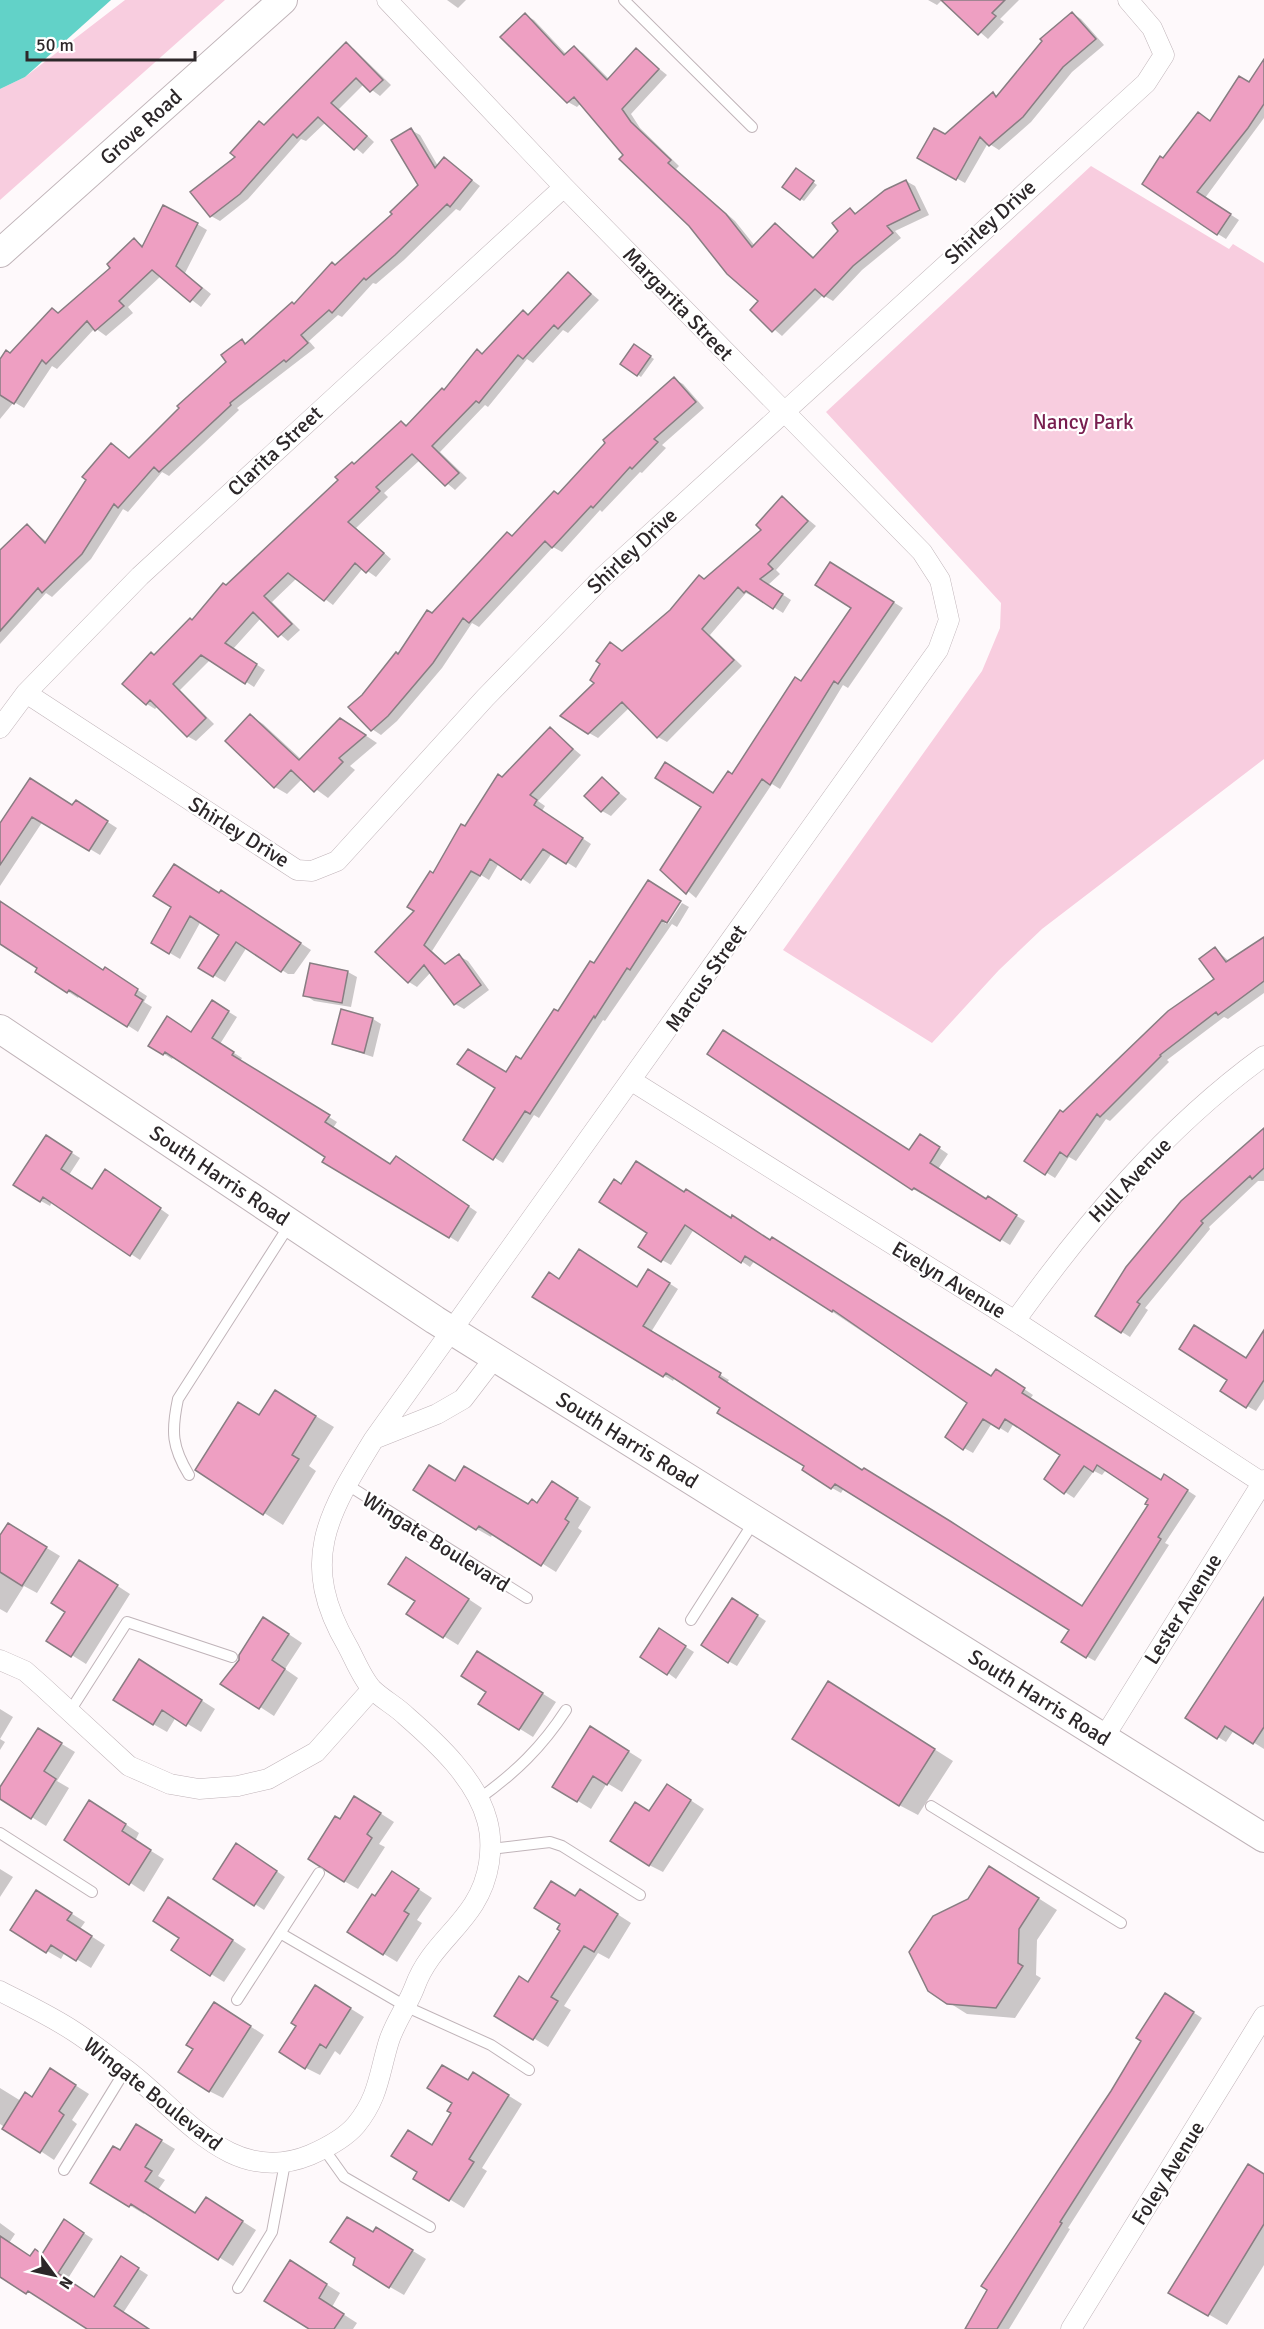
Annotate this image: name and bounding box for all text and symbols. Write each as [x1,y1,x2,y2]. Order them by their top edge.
scale bar [27,24,195,62]
text: 50 m [36,34,74,56]
street label: Grove Road [95,84,187,170]
street label: Shirley Drive [939,174,1041,270]
street label: Margarita Street [617,242,739,366]
street label: Clarita Street [222,400,328,502]
park label: Nancy Park [1032,409,1134,435]
street label: Shirley Drive [581,503,683,599]
street label: Shirley Drive [184,791,294,873]
street label: Marcus Street [660,919,752,1037]
street label: South Harris Road [145,1120,294,1232]
street label: Hull Avenue [1083,1132,1177,1228]
street label: Evelyn Avenue [887,1236,1011,1324]
street label: South Harris Road [551,1386,703,1494]
street label: Wingate Boulevard [357,1486,515,1598]
street label: Lester Avenue [1139,1549,1227,1669]
street label: South Harris Road [963,1644,1115,1752]
street label: Wingate Boulevard [78,2032,228,2156]
street label: Foley Avenue [1126,2116,1210,2230]
north arrow [24,2245,84,2305]
text: N [54,2273,77,2293]

